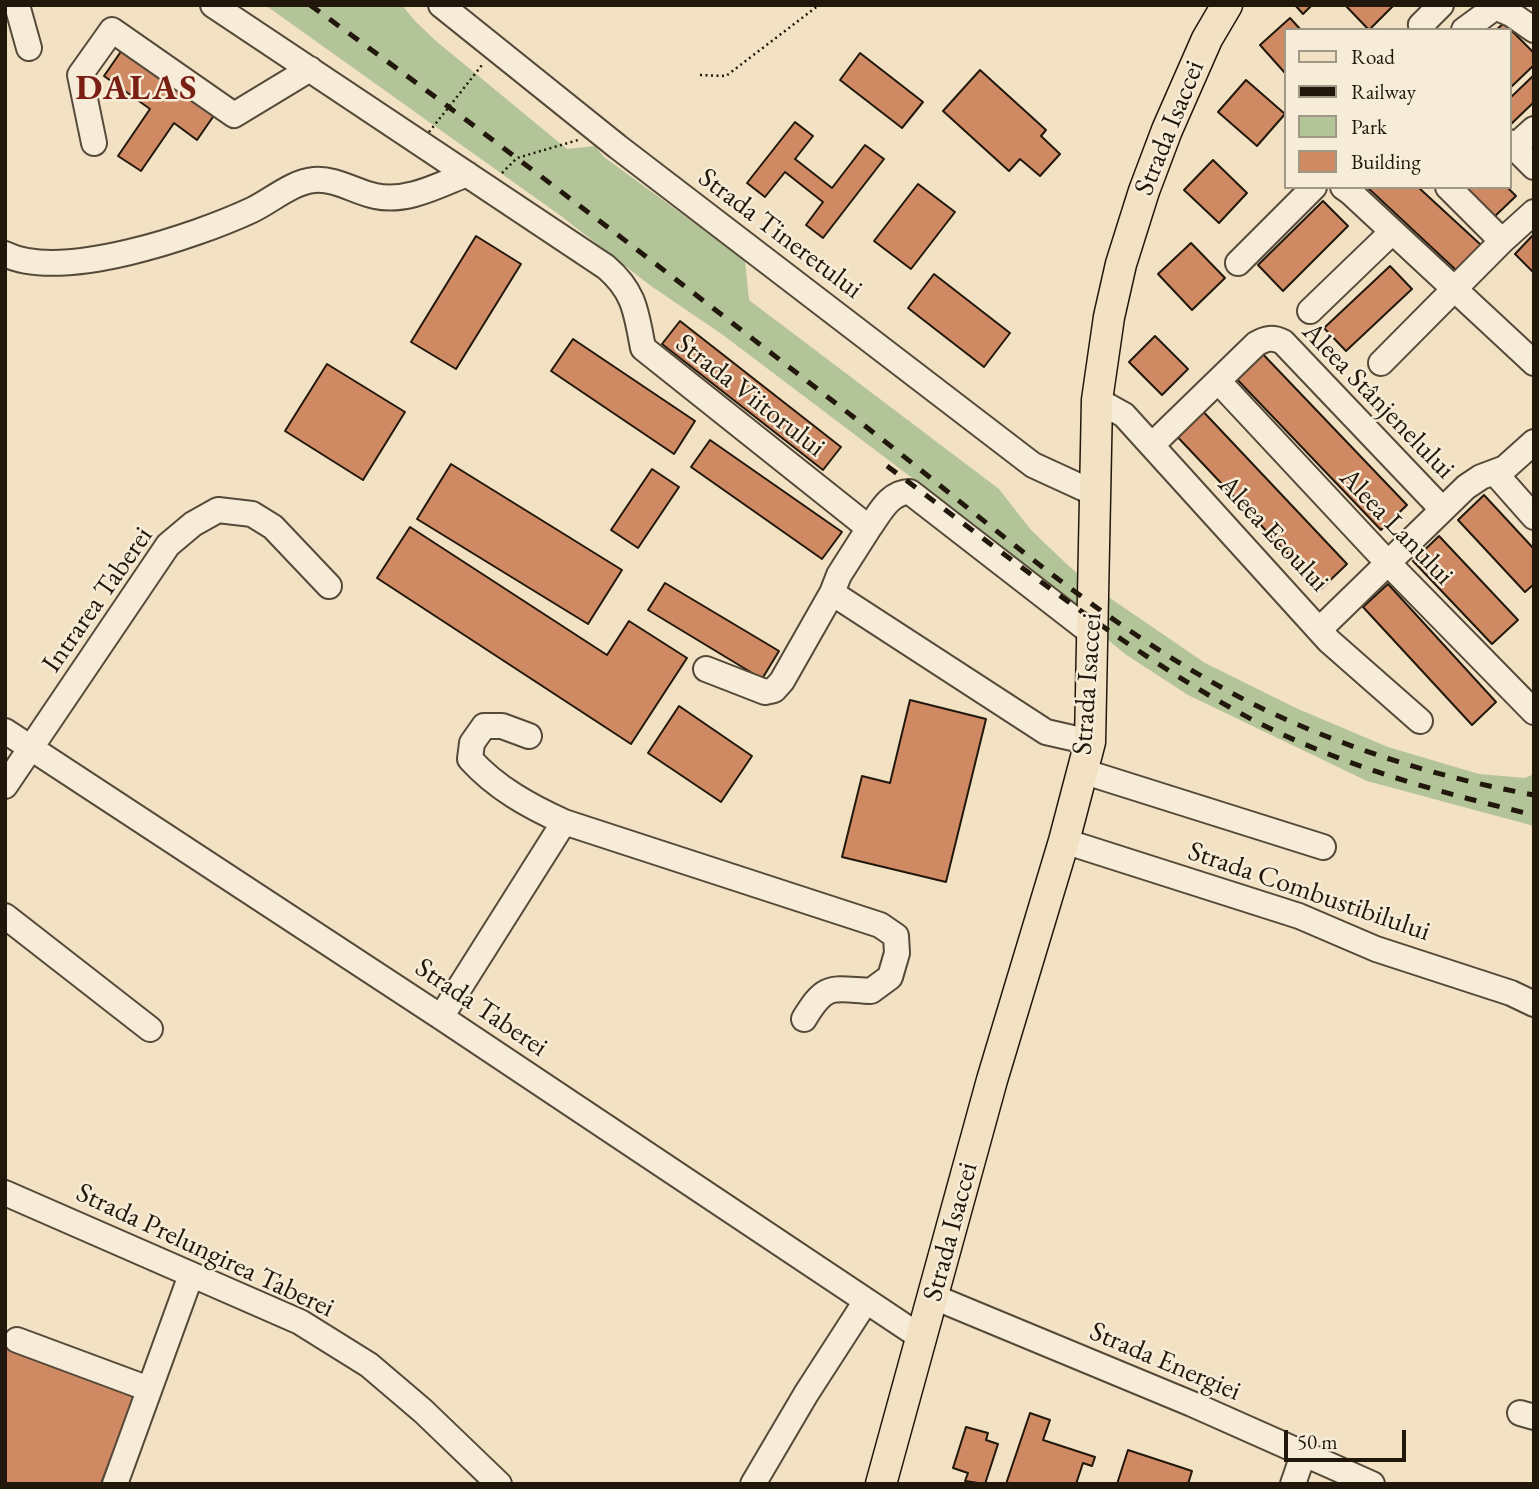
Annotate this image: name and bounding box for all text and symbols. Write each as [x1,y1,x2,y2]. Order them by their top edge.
legend [1284,28,1511,189]
text: Road [1351,43,1395,70]
street label: Strada Isaccei [1128,56,1212,200]
district label: DALAS [76,68,198,110]
text: Railway [1351,78,1416,105]
text: Park [1351,113,1387,140]
text: Building [1351,148,1421,175]
street label: Strada Tineretului [691,161,869,307]
street label: Aleea Stânjenelului [1295,316,1461,486]
street label: Strada Viitorului [669,327,831,465]
street label: Aleea Lanului [1332,461,1460,593]
street label: Aleea Ecoului [1210,469,1336,599]
street label: Intrarea Taberei [35,521,161,679]
street label: Strada Isaccei [1066,612,1110,756]
street label: Strada Combustibilului [1184,835,1434,949]
street label: Strada Taberei [408,951,554,1065]
street label: Strada Isaccei [916,1159,986,1305]
street label: Strada Prelungirea Taberei [71,1176,339,1326]
street label: Strada Energiei [1084,1315,1246,1409]
scale bar [1287,1416,1410,1460]
text: 50 m [1297,1428,1338,1455]

